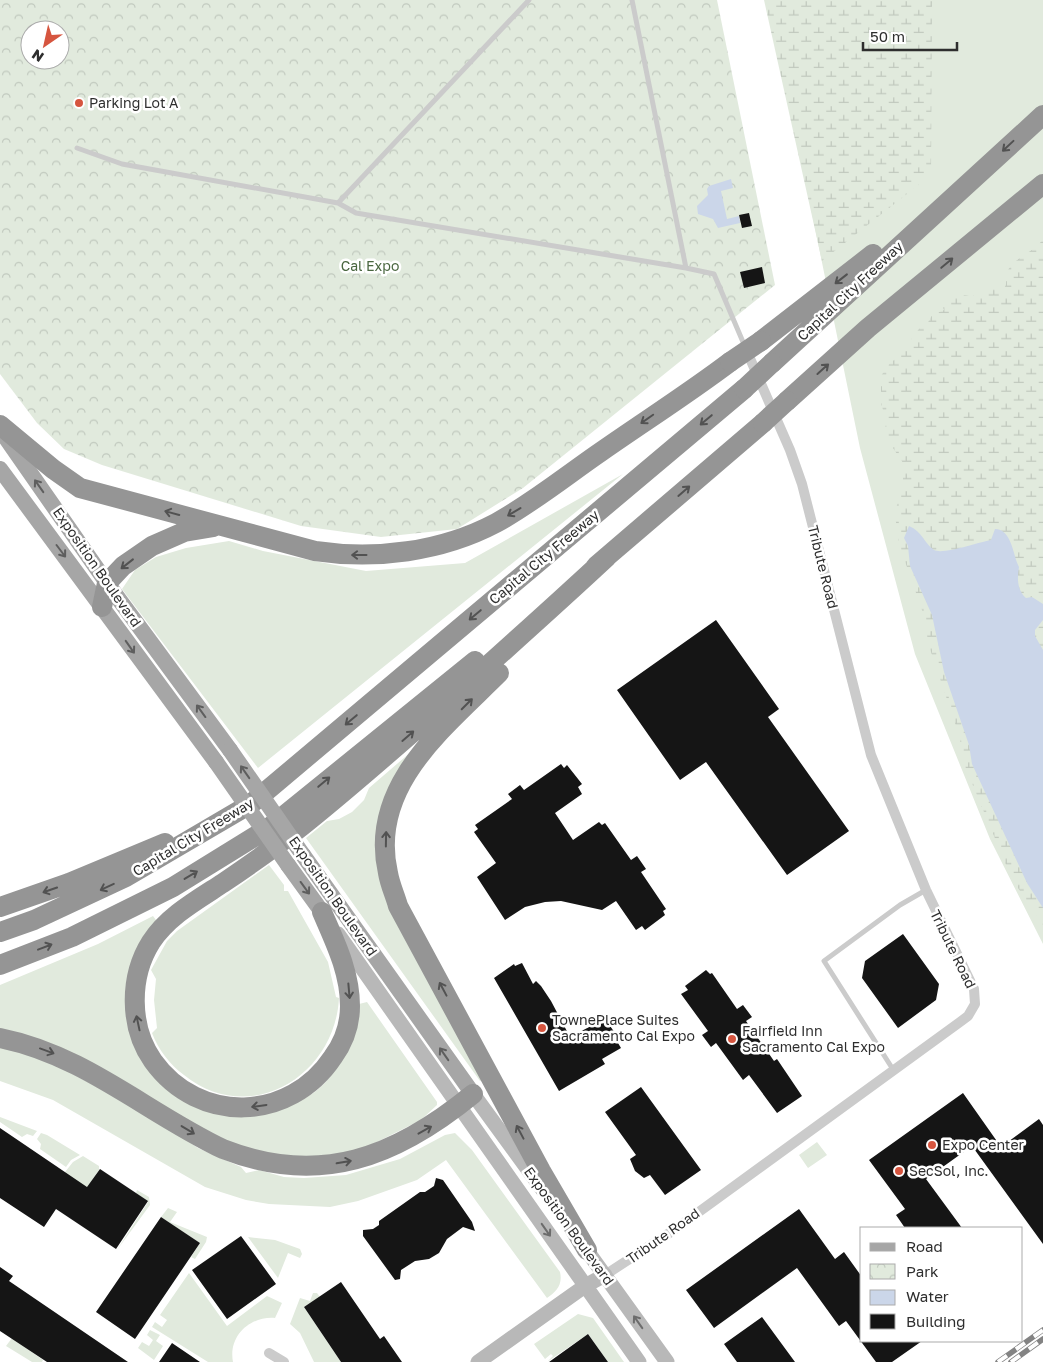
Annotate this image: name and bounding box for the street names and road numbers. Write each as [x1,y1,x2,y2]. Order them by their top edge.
street label: Capital City Freeway [793,237,906,344]
street label: Exposition Boulevard [50,504,145,630]
street label: Capital City Freeway [485,506,602,608]
street label: Tribute Road [805,523,842,610]
street label: Capital City Freeway [129,794,256,879]
street label: Exposition Boulevard [286,833,381,959]
street label: Tribute Road [927,907,980,991]
street label: Exposition Boulevard [521,1163,618,1288]
street label: Tribute Road [623,1204,702,1267]

